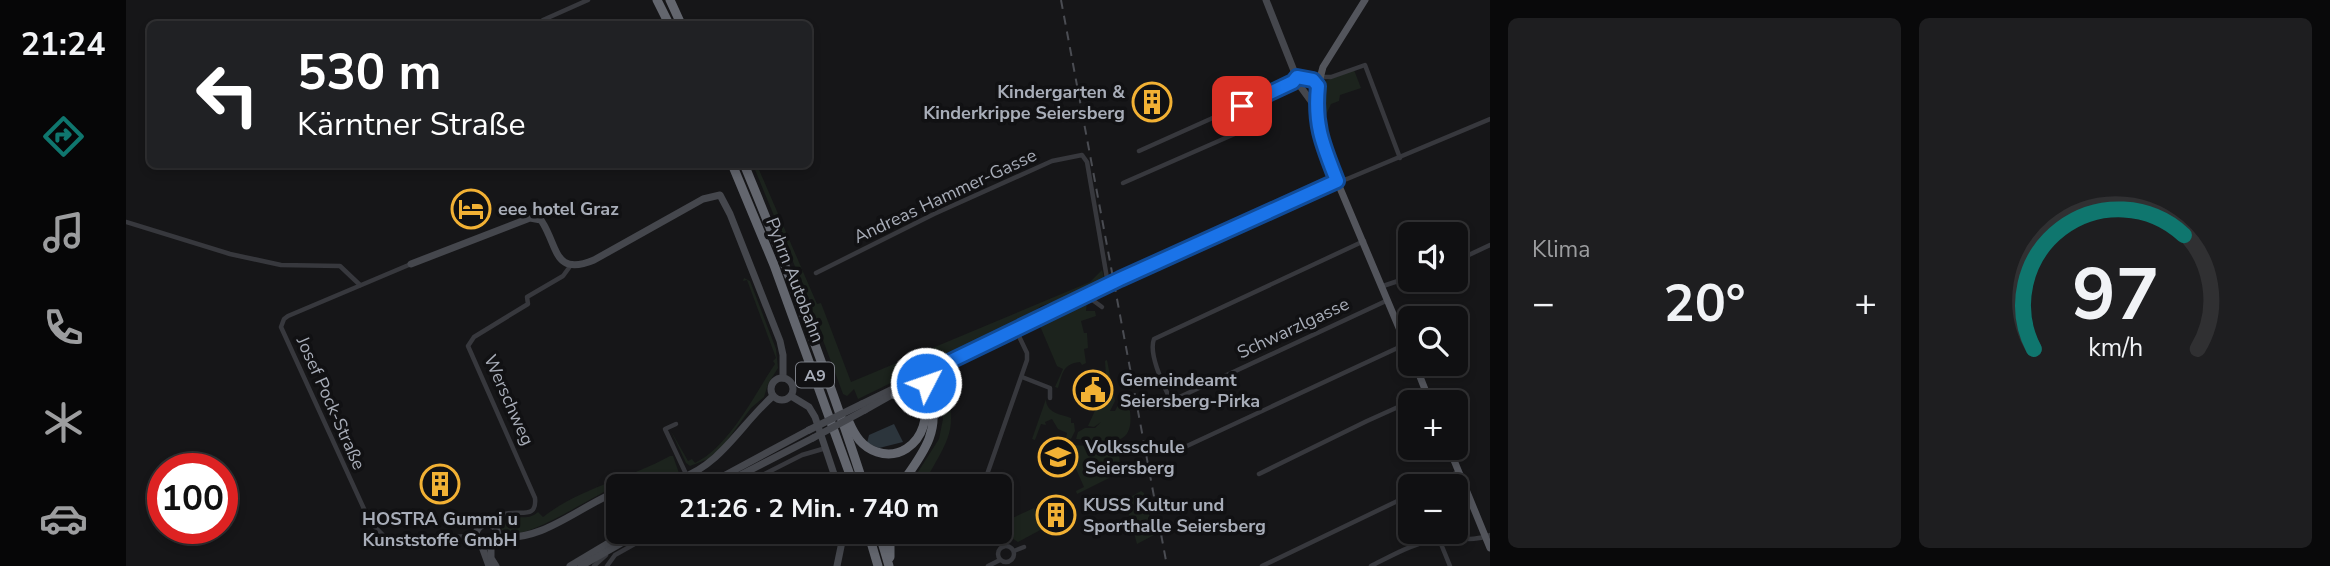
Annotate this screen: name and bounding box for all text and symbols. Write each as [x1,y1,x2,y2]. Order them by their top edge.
text: 21:24 [21,23,105,66]
text: 530 m [297,39,441,106]
icon: left [182,49,273,140]
pin [1212,76,1272,136]
place label: Kindergarten & Kinderkrippe Seiersberg [923,80,1126,125]
building icon: Kindergarten & Kinderkrippe Seiersberg [1131,81,1173,123]
icon: arrive [1223,87,1261,125]
text: Kärntner Straße [297,103,525,146]
icon: directions [39,112,88,161]
street label: Andreas Hammer-Gasse [850,143,1040,249]
hotel icon: eee hotel Graz [450,188,492,230]
place label: eee hotel Graz [498,197,619,221]
icon: music [39,208,88,257]
street label: Pyhrn Autobahn [760,214,830,346]
map controls [1398,222,1468,544]
button: sound [1398,222,1468,292]
text: Klima [1532,234,1590,265]
text: 97 [2072,245,2159,345]
text: 20° [1663,268,1746,339]
text: − [1532,278,1555,329]
text: + [1854,278,1877,329]
street label: Schwarzlgasse [1233,292,1353,364]
icon: phone [39,303,88,352]
button: search [1398,306,1468,376]
text: km/h [2088,331,2143,365]
street label: Josef Pock-Straße [290,332,371,473]
position arrow [889,346,963,420]
street label: Werschweg [478,351,540,449]
road number: A9 [796,362,834,388]
place label: Gemeindeamt Seiersberg-Pirka [1120,368,1260,413]
public building icon: Gemeindeamt Seiersberg-Pirka [1072,369,1114,411]
button: + [1398,390,1468,460]
icon: climate [39,398,88,447]
place label: Volksschule Seiersberg [1084,435,1185,480]
school or university icon: Volksschule Seiersberg [1037,436,1079,478]
speed limit sign: 100 [147,453,238,544]
building icon: HOSTRA Gummi u Kunststoffe GmbH [419,463,461,505]
button: − [1398,474,1468,544]
text: 21:26 · 2 Min. · 740 m [679,491,939,526]
place label: KUSS Kultur und Sporthalle Seiersberg [1083,493,1266,538]
icon: car [39,494,88,543]
building icon: KUSS Kultur und Sporthalle Seiersberg [1035,494,1077,536]
place label: HOSTRA Gummi u Kunststoffe GmbH [362,507,518,552]

